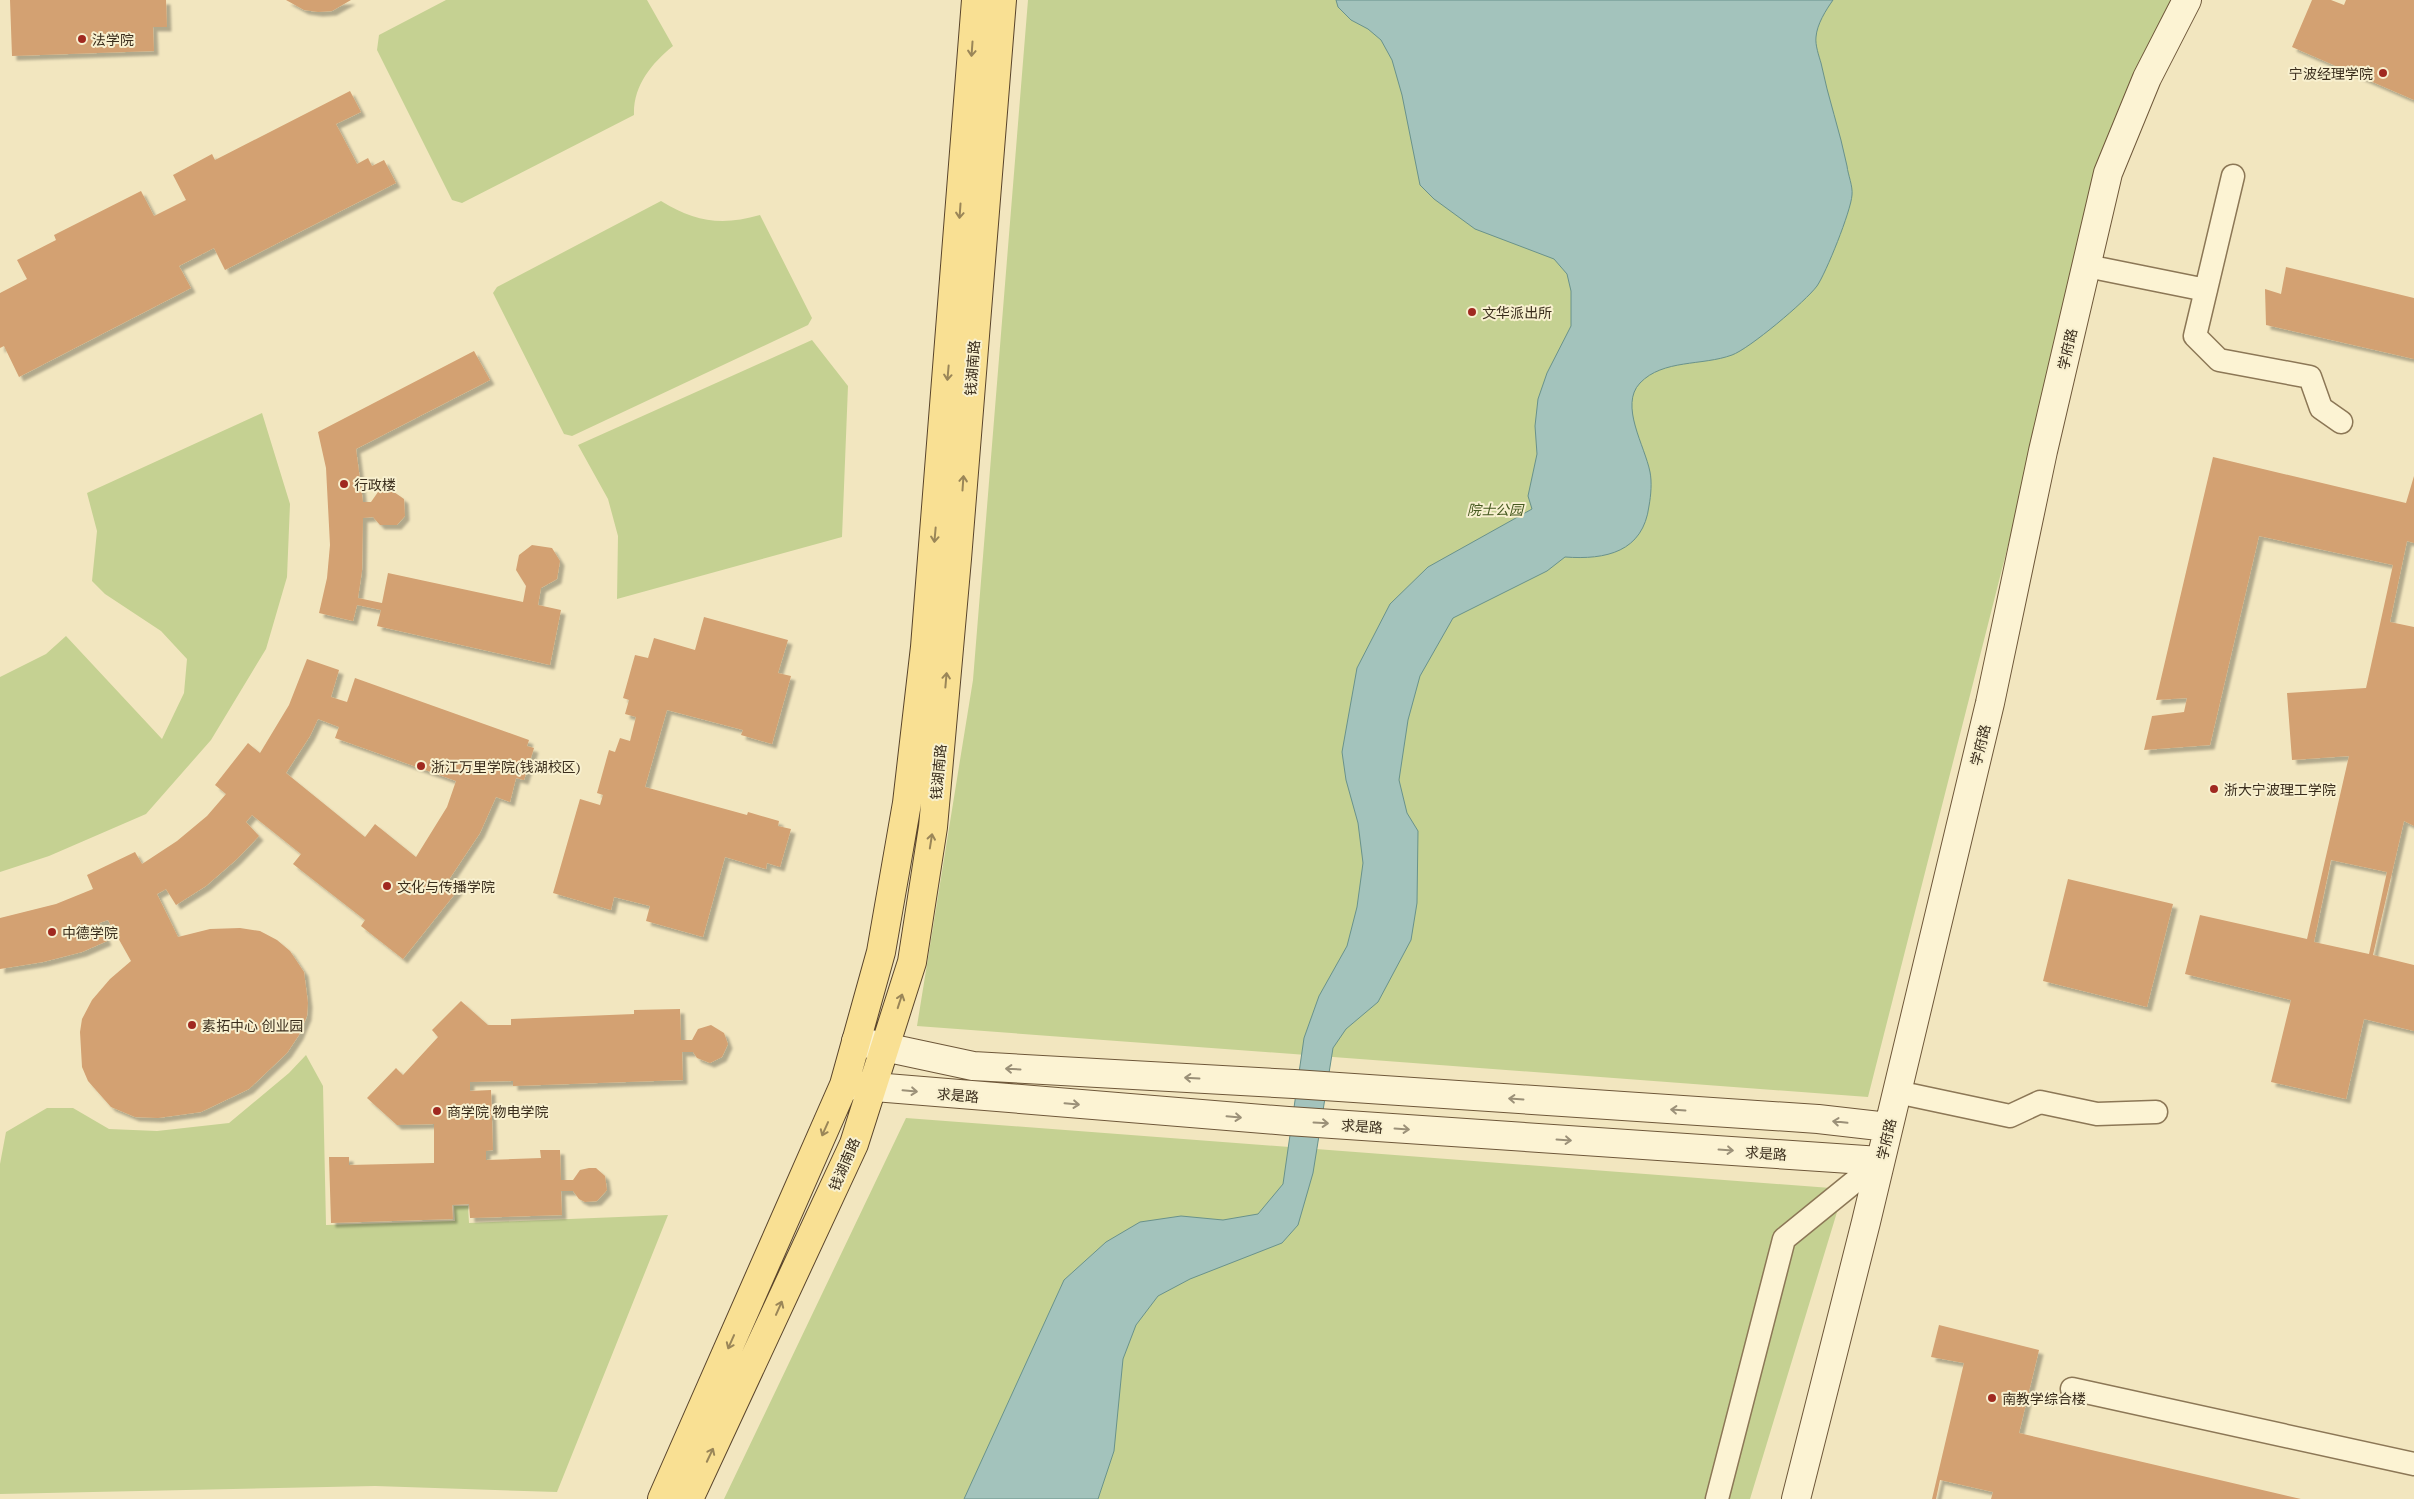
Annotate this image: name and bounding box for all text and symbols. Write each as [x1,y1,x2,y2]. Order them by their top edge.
place label: 法学院 [92,30,134,49]
marker: 法学院 [76,33,88,45]
one-way arrow [968,40,977,56]
place label: 宁波经理学院 [2289,64,2373,83]
marker: 宁波经理学院 [2377,67,2389,79]
one-way arrow [956,202,965,218]
place label: 文华派出所 [1482,303,1552,322]
marker: 文华派出所 [1466,306,1478,318]
street label: 学府路 [2053,326,2081,372]
street label: 钱湖南路 [961,339,983,397]
one-way arrow [943,364,953,380]
place label: 行政楼 [354,475,396,494]
one-way arrow [958,475,968,491]
marker: 行政楼 [338,478,350,490]
park label: 院士公园 [1467,500,1525,519]
one-way arrow [930,526,939,542]
one-way arrow [941,672,951,688]
street label: 学府路 [1966,722,1994,768]
street label: 钱湖南路 [926,743,950,801]
place label: 浙江万里学院(钱湖校区) [431,757,581,776]
marker: 浙江万里学院(钱湖校区) [415,760,427,772]
place label: 浙大宁波理工学院 [2224,780,2336,799]
marker: 浙大宁波理工学院 [2208,783,2220,795]
one-way arrow [926,834,936,850]
place label: 文化与传播学院 [397,877,495,896]
marker: 文化与传播学院 [381,880,393,892]
place label: 中德学院 [62,923,118,942]
marker: 中德学院 [46,926,58,938]
one-way arrow [895,993,905,1009]
place label: 素拓中心 创业园 [202,1016,303,1035]
marker: 素拓中心 创业园 [186,1019,198,1031]
one-way arrow [1005,1064,1021,1073]
one-way arrow [1185,1074,1201,1083]
street label: 求是路 [936,1084,980,1106]
one-way arrow [902,1086,918,1096]
one-way arrow [1508,1095,1524,1104]
one-way arrow [1064,1099,1080,1109]
place label: 商学院 物电学院 [447,1102,548,1121]
marker: 商学院 物电学院 [431,1105,443,1117]
one-way arrow [1670,1105,1686,1115]
one-way arrow [1226,1112,1242,1122]
street label: 求是路 [1340,1115,1384,1137]
street label: 学府路 [1872,1116,1900,1162]
one-way arrow [1832,1117,1848,1127]
one-way arrow [1313,1119,1329,1128]
one-way arrow [819,1121,829,1136]
one-way arrow [1394,1124,1410,1133]
street label: 钱湖南路 [824,1135,864,1193]
one-way arrow [1556,1135,1572,1144]
street label: 求是路 [1744,1142,1788,1164]
one-way arrow [1718,1146,1734,1155]
one-way arrow [775,1301,784,1316]
one-way arrow [725,1334,735,1349]
place label: 南教学综合楼 [2002,1389,2086,1408]
marker: 南教学综合楼 [1986,1392,1998,1404]
one-way arrow [705,1448,715,1463]

